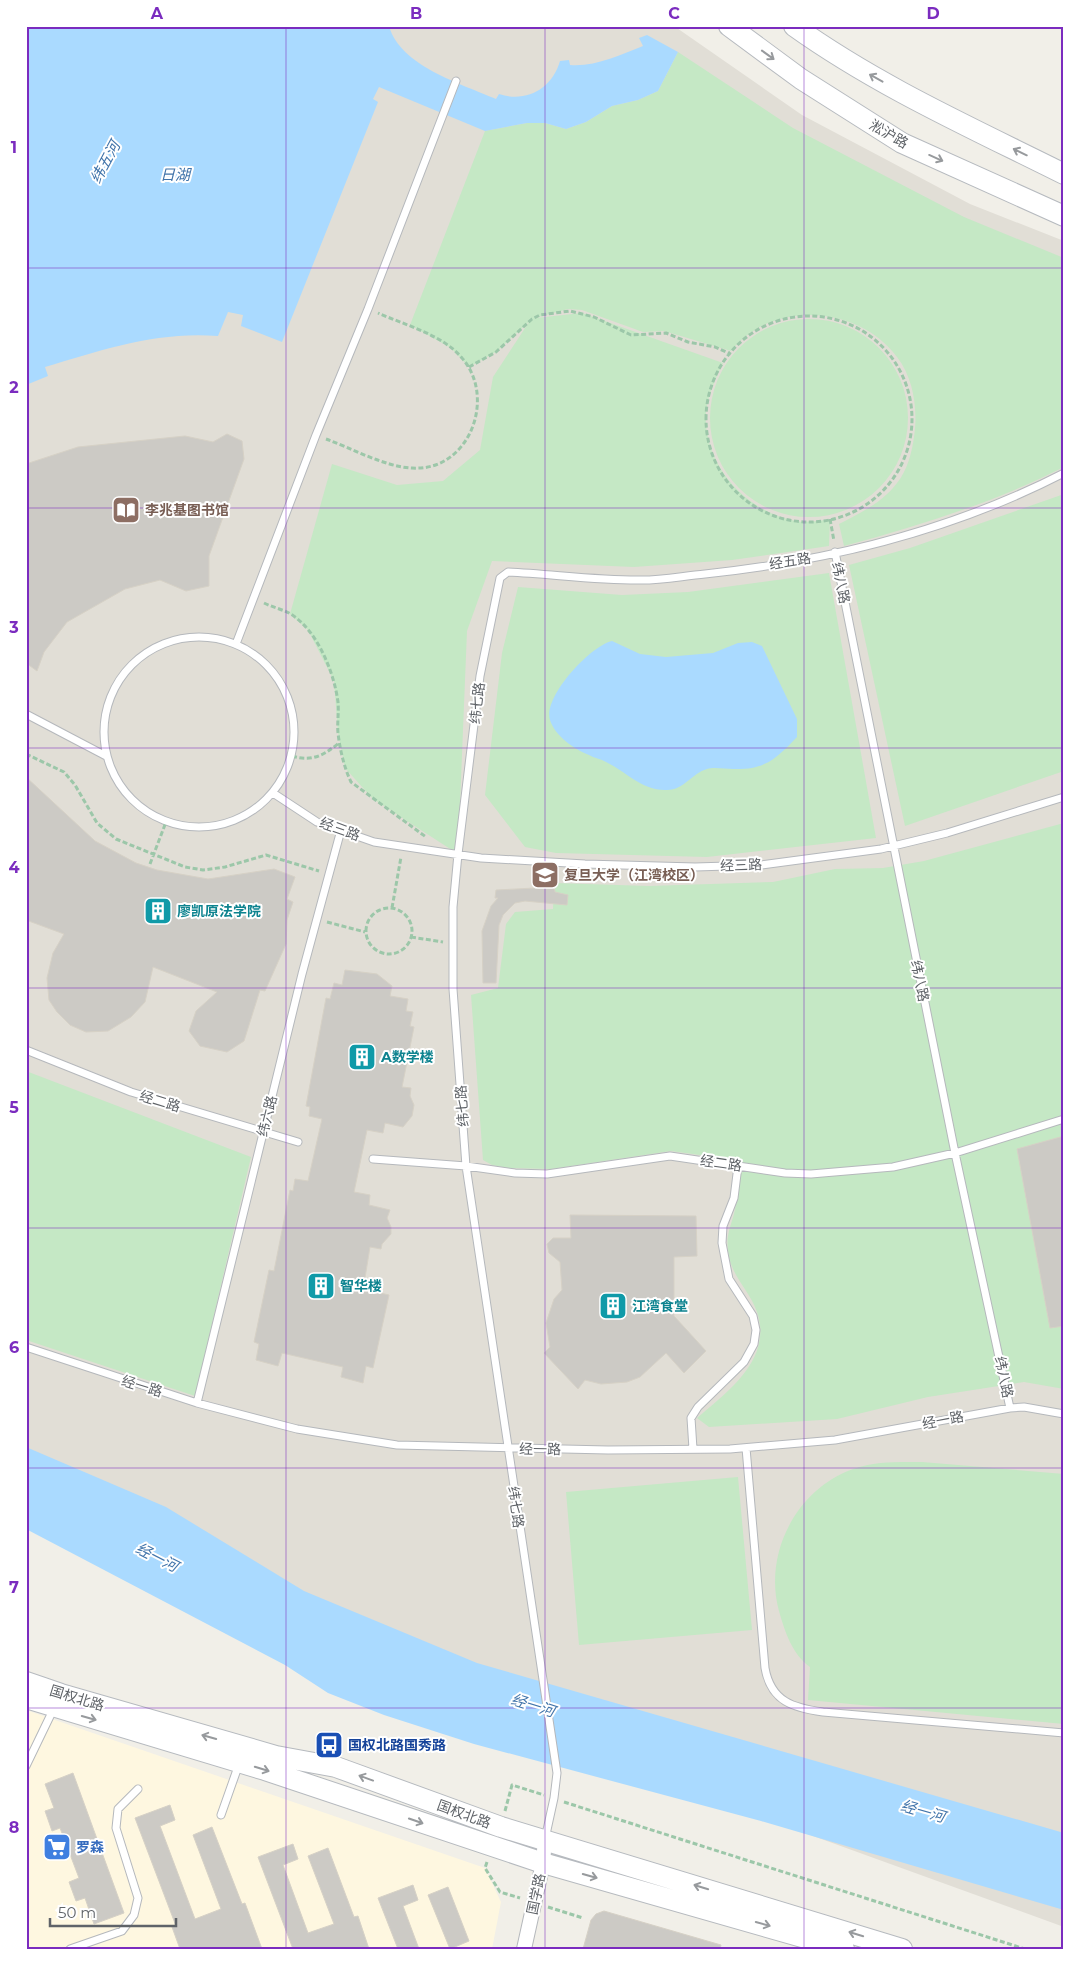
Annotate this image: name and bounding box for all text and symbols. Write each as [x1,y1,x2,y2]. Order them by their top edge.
text: A [150,4,164,23]
text: B [410,4,422,23]
text: C [668,4,680,23]
text: D [926,4,940,23]
one-way arrow [761,50,775,60]
one-way arrow [868,73,883,83]
street label: 淞沪路 [866,116,912,152]
water label: 纬五河 [86,135,125,186]
text: 1 [11,138,17,157]
one-way arrow [1013,147,1028,156]
one-way arrow [928,154,943,164]
water label: 日湖 [160,165,192,184]
text: 2 [9,378,19,397]
library icon: 李兆基图书馆 [111,495,141,525]
place label: 李兆基图书馆 [145,501,229,519]
street label: 经五路 [768,549,812,573]
street label: 纬八路 [828,561,854,605]
text: 3 [8,618,19,637]
street label: 纬七路 [466,681,488,725]
street label: 经三路 [317,813,363,845]
street label: 经三路 [720,855,762,875]
text: 4 [8,858,20,877]
school or university icon: 复旦大学（江湾校区） [530,860,560,890]
place label: 复旦大学（江湾校区） [564,866,704,884]
building icon: 廖凯原法学院 [143,896,173,926]
place label: 廖凯原法学院 [177,902,261,920]
street label: 纬八路 [907,959,933,1003]
building icon: A数学楼 [347,1042,377,1072]
place label: A数学楼 [380,1048,434,1066]
street label: 纬七路 [452,1084,472,1128]
street label: 经二路 [137,1086,183,1116]
street label: 纬六路 [253,1093,281,1139]
text: 5 [9,1098,19,1117]
street label: 经二路 [699,1151,743,1175]
building icon: 智华楼 [306,1271,336,1301]
place label: 智华楼 [340,1277,382,1295]
building icon: 江湾食堂 [598,1291,628,1321]
place label: 江湾食堂 [632,1297,688,1315]
text: 6 [9,1338,19,1357]
street label: 纬八路 [991,1355,1017,1399]
street label: 经一路 [119,1371,165,1401]
street label: 经一路 [921,1407,965,1433]
street label: 经一路 [519,1440,561,1458]
street label: 纬七路 [504,1485,528,1529]
water label: 经一河 [133,1538,184,1577]
text: 7 [9,1578,19,1597]
street label: 国权北路 [48,1681,106,1715]
water label: 经一河 [509,1689,560,1722]
one-way arrow [81,1714,97,1724]
bus stop icon: 国权北路国秀路 [314,1730,344,1760]
one-way arrow [202,1731,218,1741]
place label: 国权北路国秀路 [348,1736,446,1754]
one-way arrow [254,1764,270,1774]
one-way arrow [359,1773,374,1782]
street label: 国权北路 [435,1796,493,1832]
water label: 经一河 [899,1796,950,1827]
one-way arrow [408,1817,423,1826]
text: 8 [9,1818,19,1837]
supermarket icon: 罗森 [42,1832,72,1862]
place label: 罗森 [76,1838,104,1856]
one-way arrow [581,1871,597,1881]
street label: 国学路 [523,1872,549,1916]
one-way arrow [693,1881,709,1891]
scale bar [50,1895,176,1927]
text: 50 m [58,1903,96,1922]
one-way arrow [755,1920,771,1930]
one-way arrow [848,1929,864,1939]

